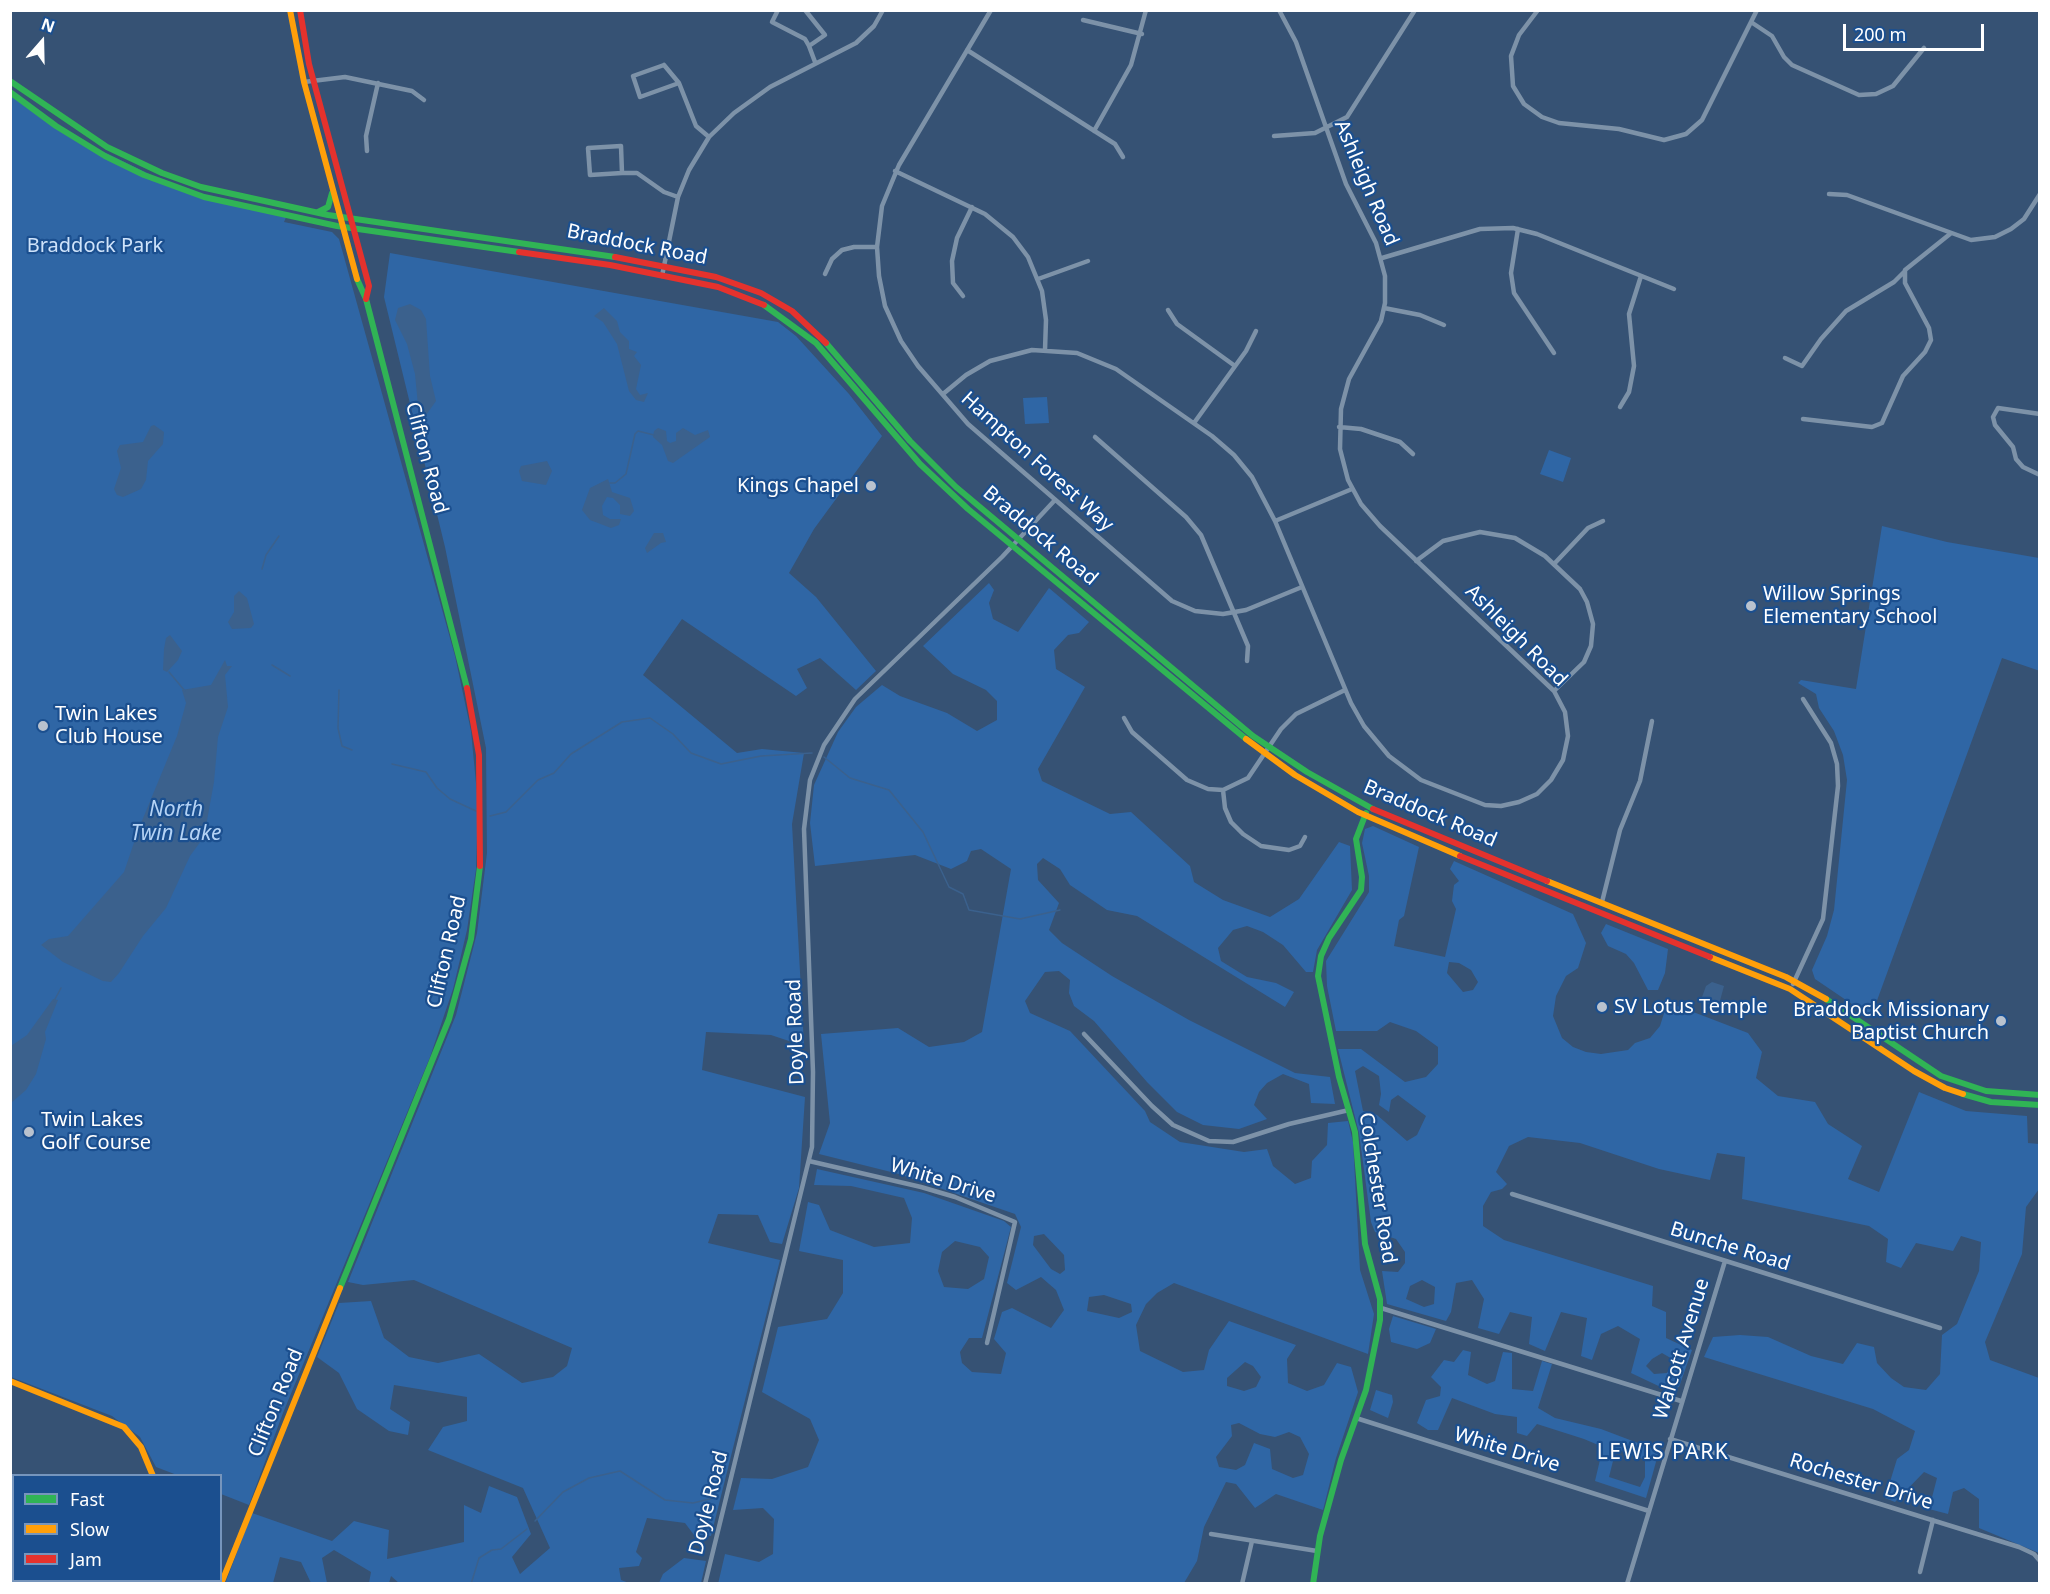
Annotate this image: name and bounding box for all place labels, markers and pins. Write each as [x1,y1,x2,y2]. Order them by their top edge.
place label: Kings Chapel [737,474,859,498]
marker: Kings Chapel [864,479,878,493]
place label: Willow Springs Elementary School [1763,582,1937,629]
marker: Willow Springs Elementary School [1744,599,1758,613]
place label: Twin Lakes Club House [55,702,163,749]
marker: Twin Lakes Club House [36,719,50,733]
place label: SV Lotus Temple [1614,995,1768,1019]
place label: Braddock Missionary Baptist Church [1793,998,1989,1045]
marker: SV Lotus Temple [1595,1000,1609,1014]
marker: Braddock Missionary Baptist Church [1994,1014,2008,1028]
place label: Twin Lakes Golf Course [41,1108,151,1155]
marker: Twin Lakes Golf Course [22,1125,36,1139]

